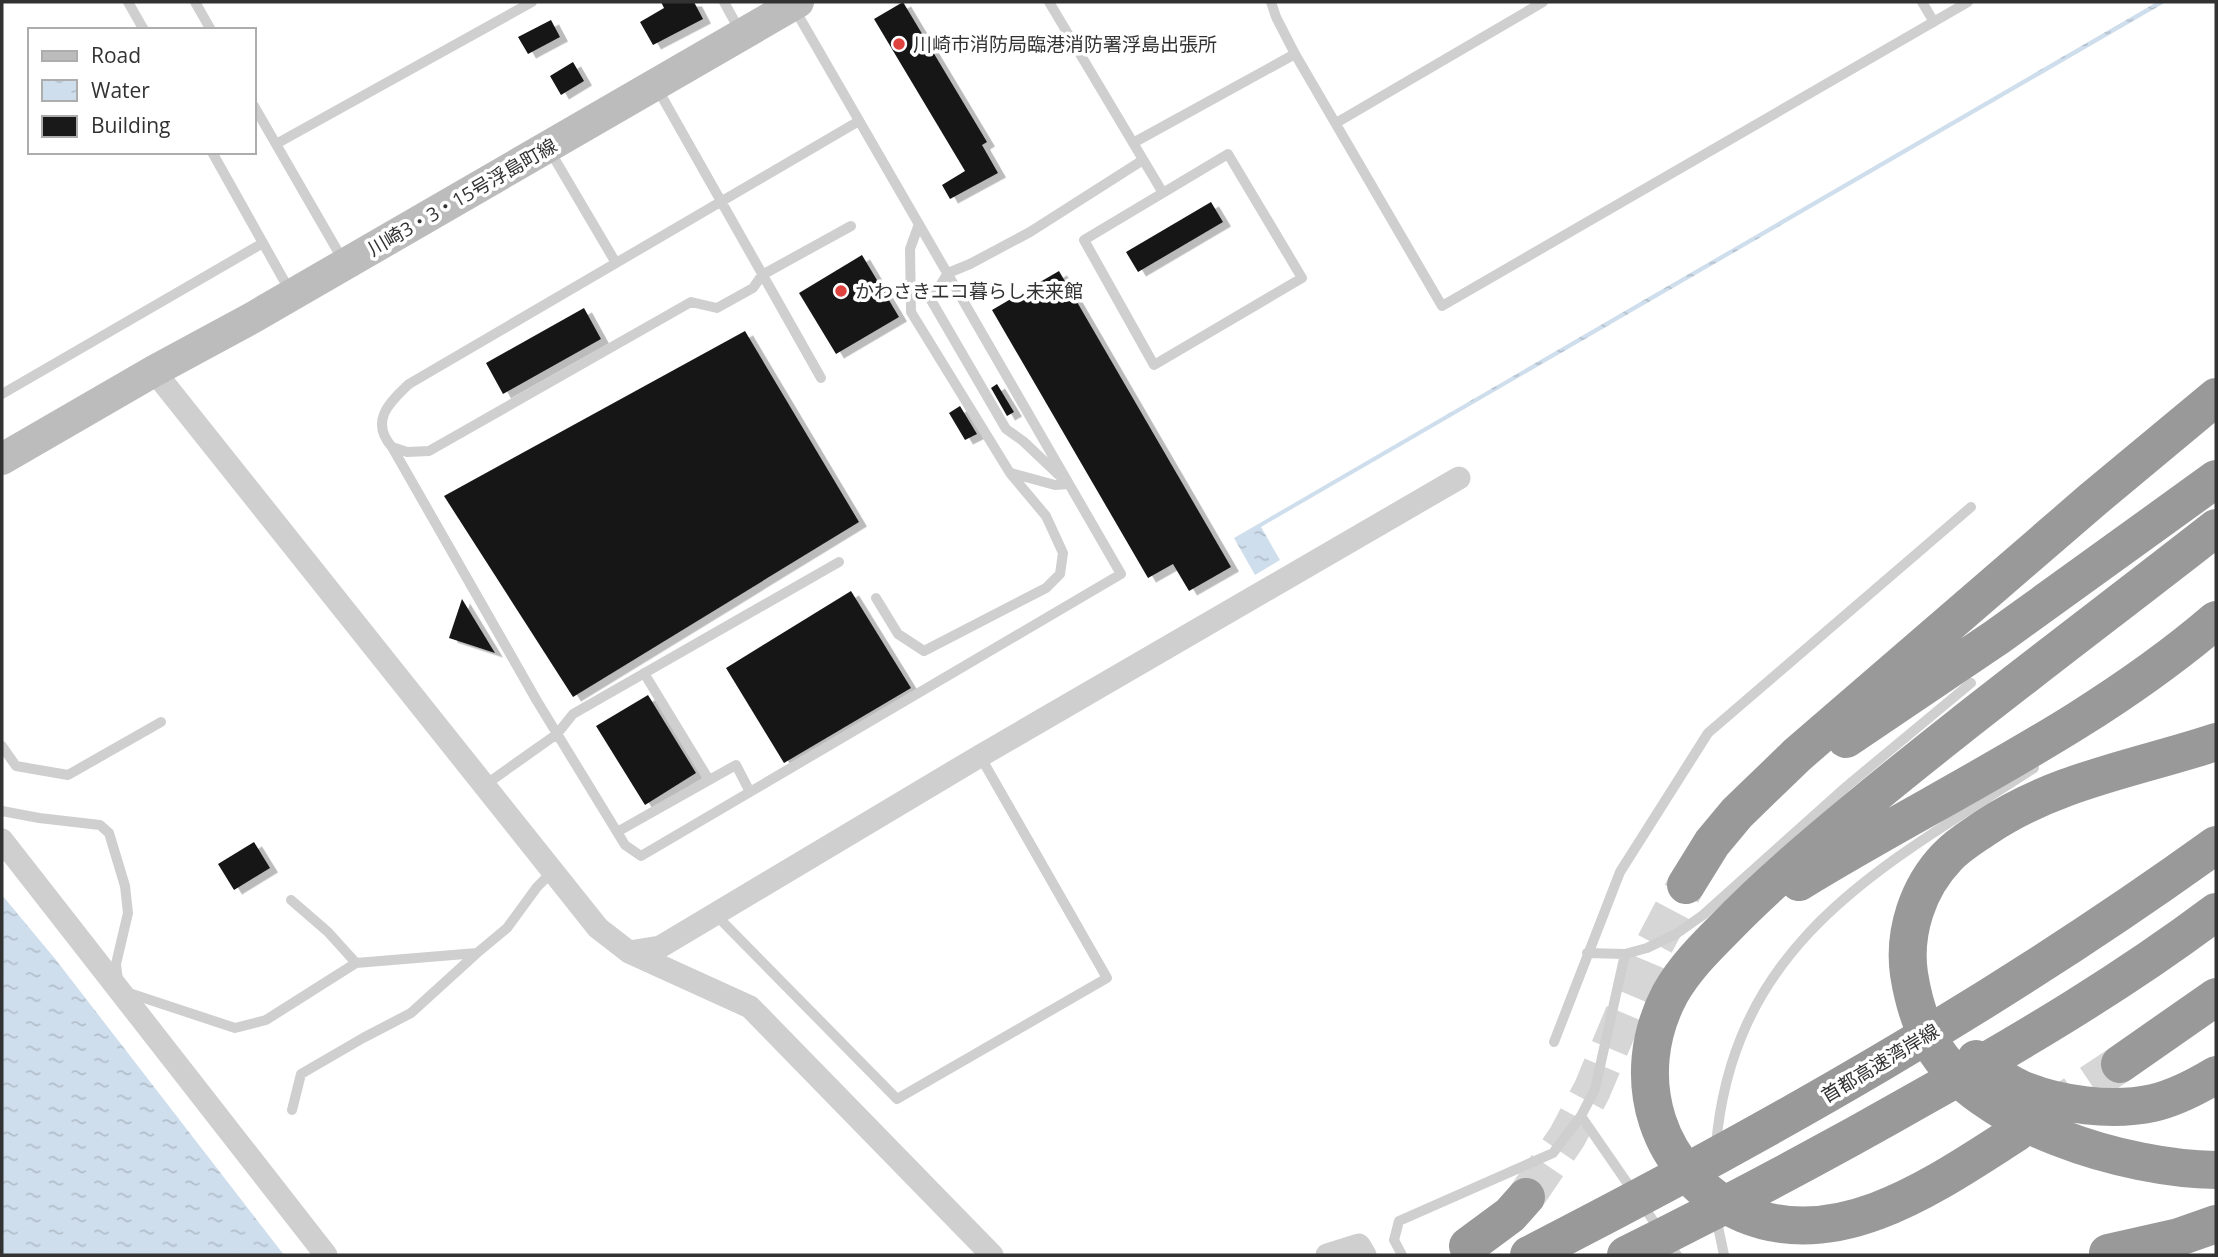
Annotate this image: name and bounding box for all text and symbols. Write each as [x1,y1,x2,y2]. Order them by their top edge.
legend [28,28,256,154]
place label: 川崎市消防局臨港消防署浮島出張所 [913,31,1217,57]
marker: 川崎市消防局臨港消防署浮島出張所 [891,36,907,52]
text: Road [91,41,141,69]
text: Water [91,76,150,104]
text: Building [91,111,170,139]
street label: 川崎3・3・15号浮島町線 [363,132,561,262]
place label: かわさきエコ暮らし未来館 [855,278,1083,304]
marker: かわさきエコ暮らし未来館 [833,283,849,299]
street label: 首都高速湾岸線 [1816,1018,1944,1108]

